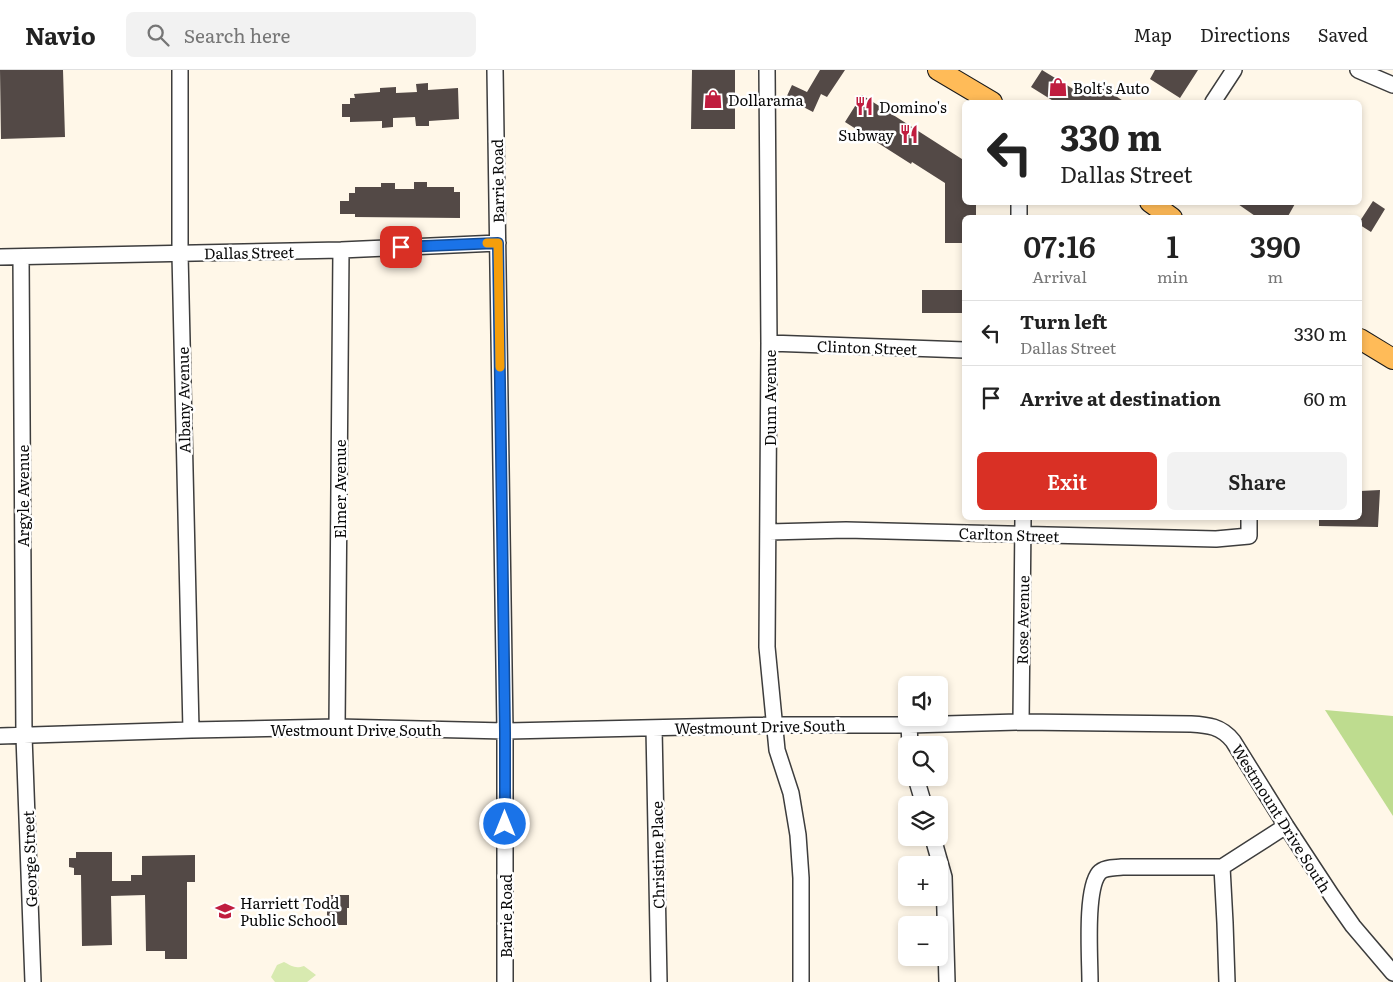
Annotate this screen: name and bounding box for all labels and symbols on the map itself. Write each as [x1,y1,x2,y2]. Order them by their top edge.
shop icon: Bolt's Auto [1047,76,1069,98]
place label: Bolt's Auto [1073,76,1150,99]
shop icon: Dollarama [702,88,724,110]
place label: Dollarama [728,88,805,111]
restaurant icon: Domino's [853,95,875,117]
place label: Domino's [879,95,947,118]
place label: Subway [838,123,894,146]
restaurant icon: Subway [898,123,920,145]
street label: Barrie Road [485,139,509,223]
pin [380,226,422,268]
street label: Dallas Street [204,240,294,264]
street label: Clinton Street [816,334,918,360]
street label: Albany Avenue [171,346,195,453]
street label: Dunn Avenue [758,350,781,446]
street label: Elmer Avenue [328,439,351,539]
street label: Argyle Avenue [11,444,34,547]
street label: Carlton Street [958,521,1060,547]
street label: Rose Avenue [1010,575,1034,665]
street label: Westmount Drive South [674,713,846,739]
street label: Westmount Drive South [270,718,442,741]
street label: Westmount Drive South [1227,739,1337,897]
position arrow [478,797,530,849]
street label: Christine Place [645,801,669,909]
street label: George Street [16,810,42,908]
street label: Barrie Road [494,874,517,958]
place label: Harriett Todd Public School [240,891,339,931]
school or university icon: Harriett Todd Public School [214,900,236,922]

